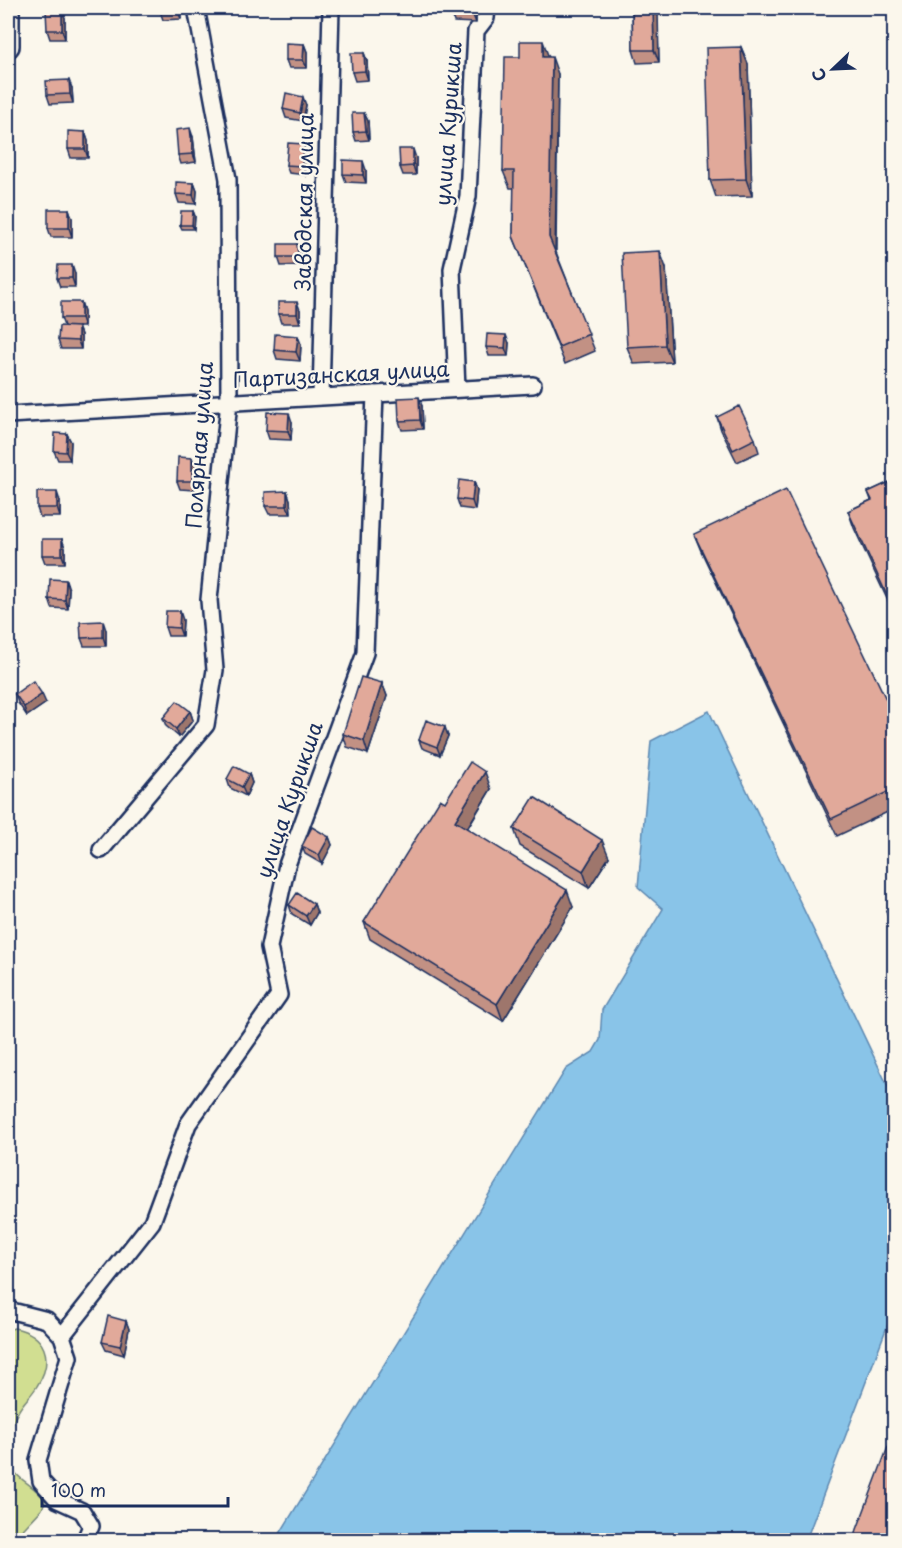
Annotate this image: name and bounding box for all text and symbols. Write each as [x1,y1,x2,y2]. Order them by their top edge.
north arrow [803,39,863,99]
street label: улица Курикша [425,41,469,207]
text: С [805,65,832,85]
street label: Заводская улица [285,112,321,291]
street label: Партизанская улица [232,351,451,395]
street label: Полярная улица [176,359,220,529]
street label: улица Курикша [246,717,330,882]
scale bar [42,1470,228,1508]
text: 100 m [51,1476,106,1503]

